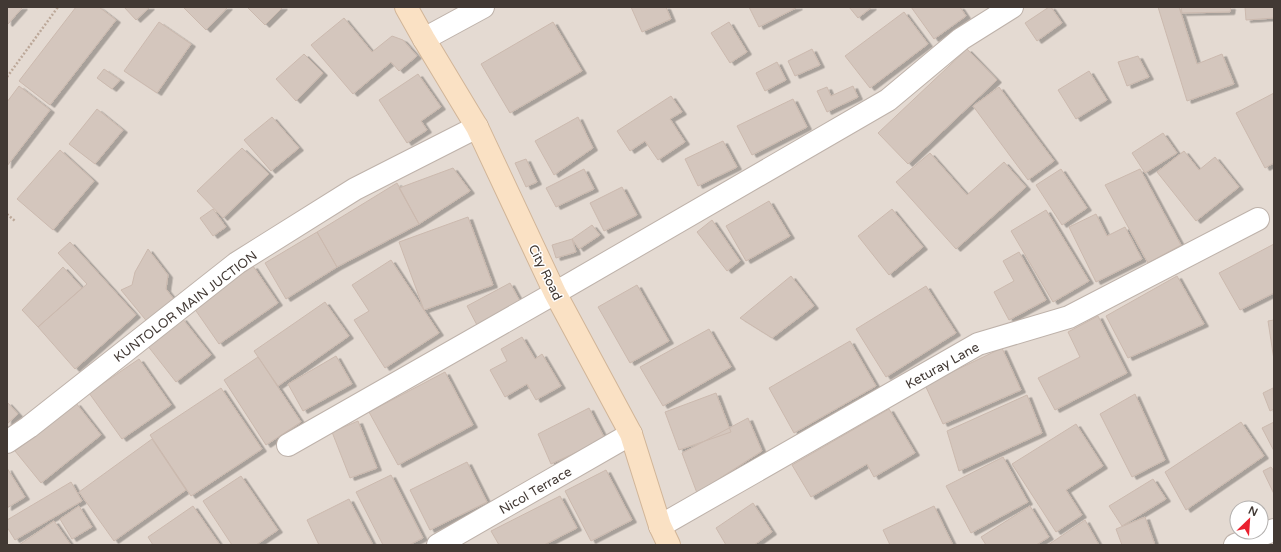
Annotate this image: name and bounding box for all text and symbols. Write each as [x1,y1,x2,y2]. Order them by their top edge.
street label: City Road [525,242,565,303]
street label: KUNTOLOR MAIN JUCTION [111,248,260,366]
street label: Keturay Lane [903,339,982,393]
street label: Nicol Terrace [496,464,575,518]
north arrow [1229,500,1269,540]
text: N [1246,504,1260,519]

